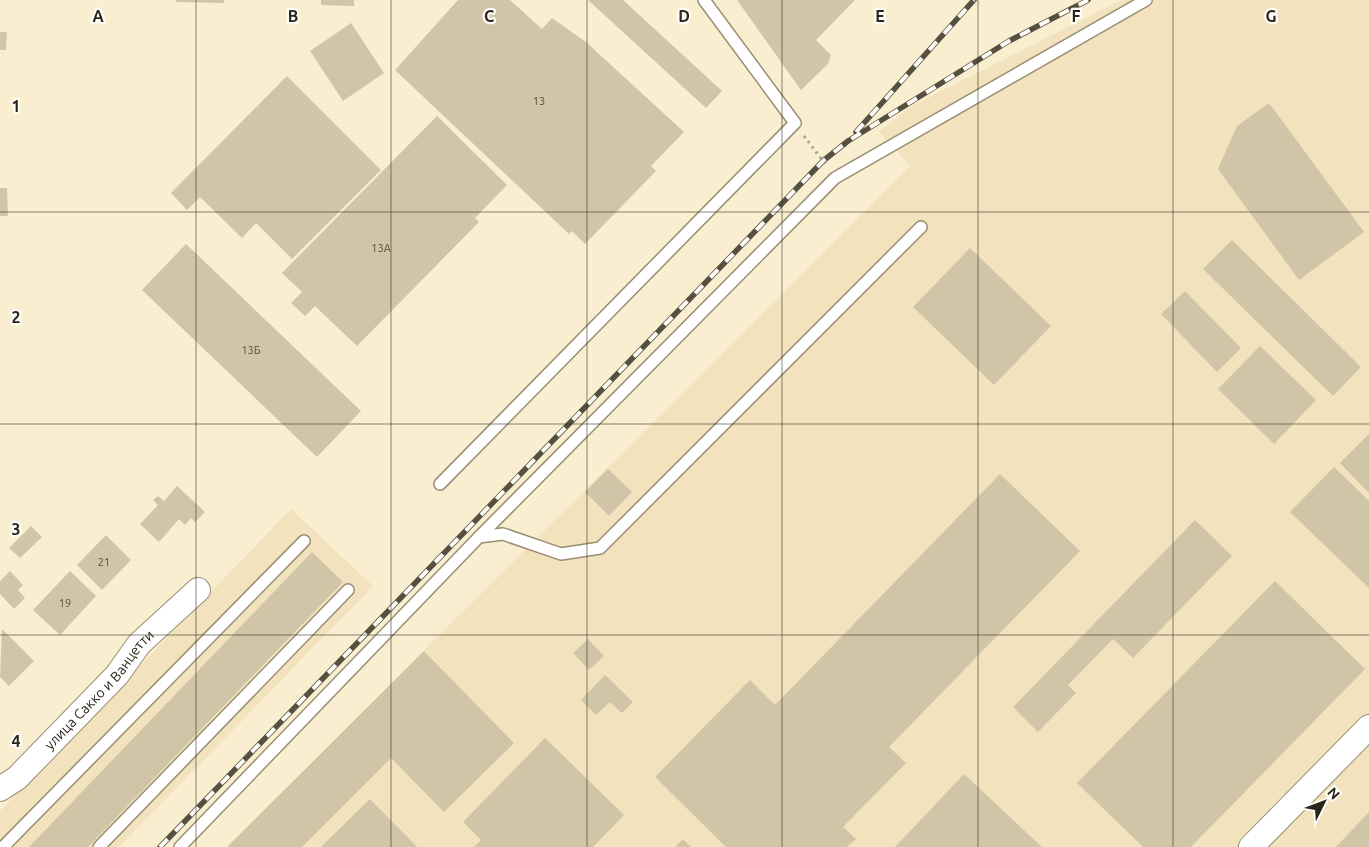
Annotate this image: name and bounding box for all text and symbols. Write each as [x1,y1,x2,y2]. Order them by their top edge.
text: A [92,7,104,25]
text: B [288,7,298,25]
text: C [484,7,494,25]
text: D [678,7,690,25]
text: E [875,7,885,25]
text: F [1072,7,1081,25]
text: G [1265,7,1277,25]
house number: 13 [533,95,545,107]
text: 1 [11,97,21,115]
house number: 13А [371,242,392,254]
text: 2 [11,308,21,326]
house number: 13Б [241,344,261,356]
text: 3 [11,520,21,538]
house number: 21 [98,556,110,568]
house number: 19 [59,597,71,609]
street label: улица Сакко и Ванцетти [41,627,157,753]
text: 4 [11,732,21,750]
north arrow [1299,777,1349,827]
text: N [1324,784,1343,803]

